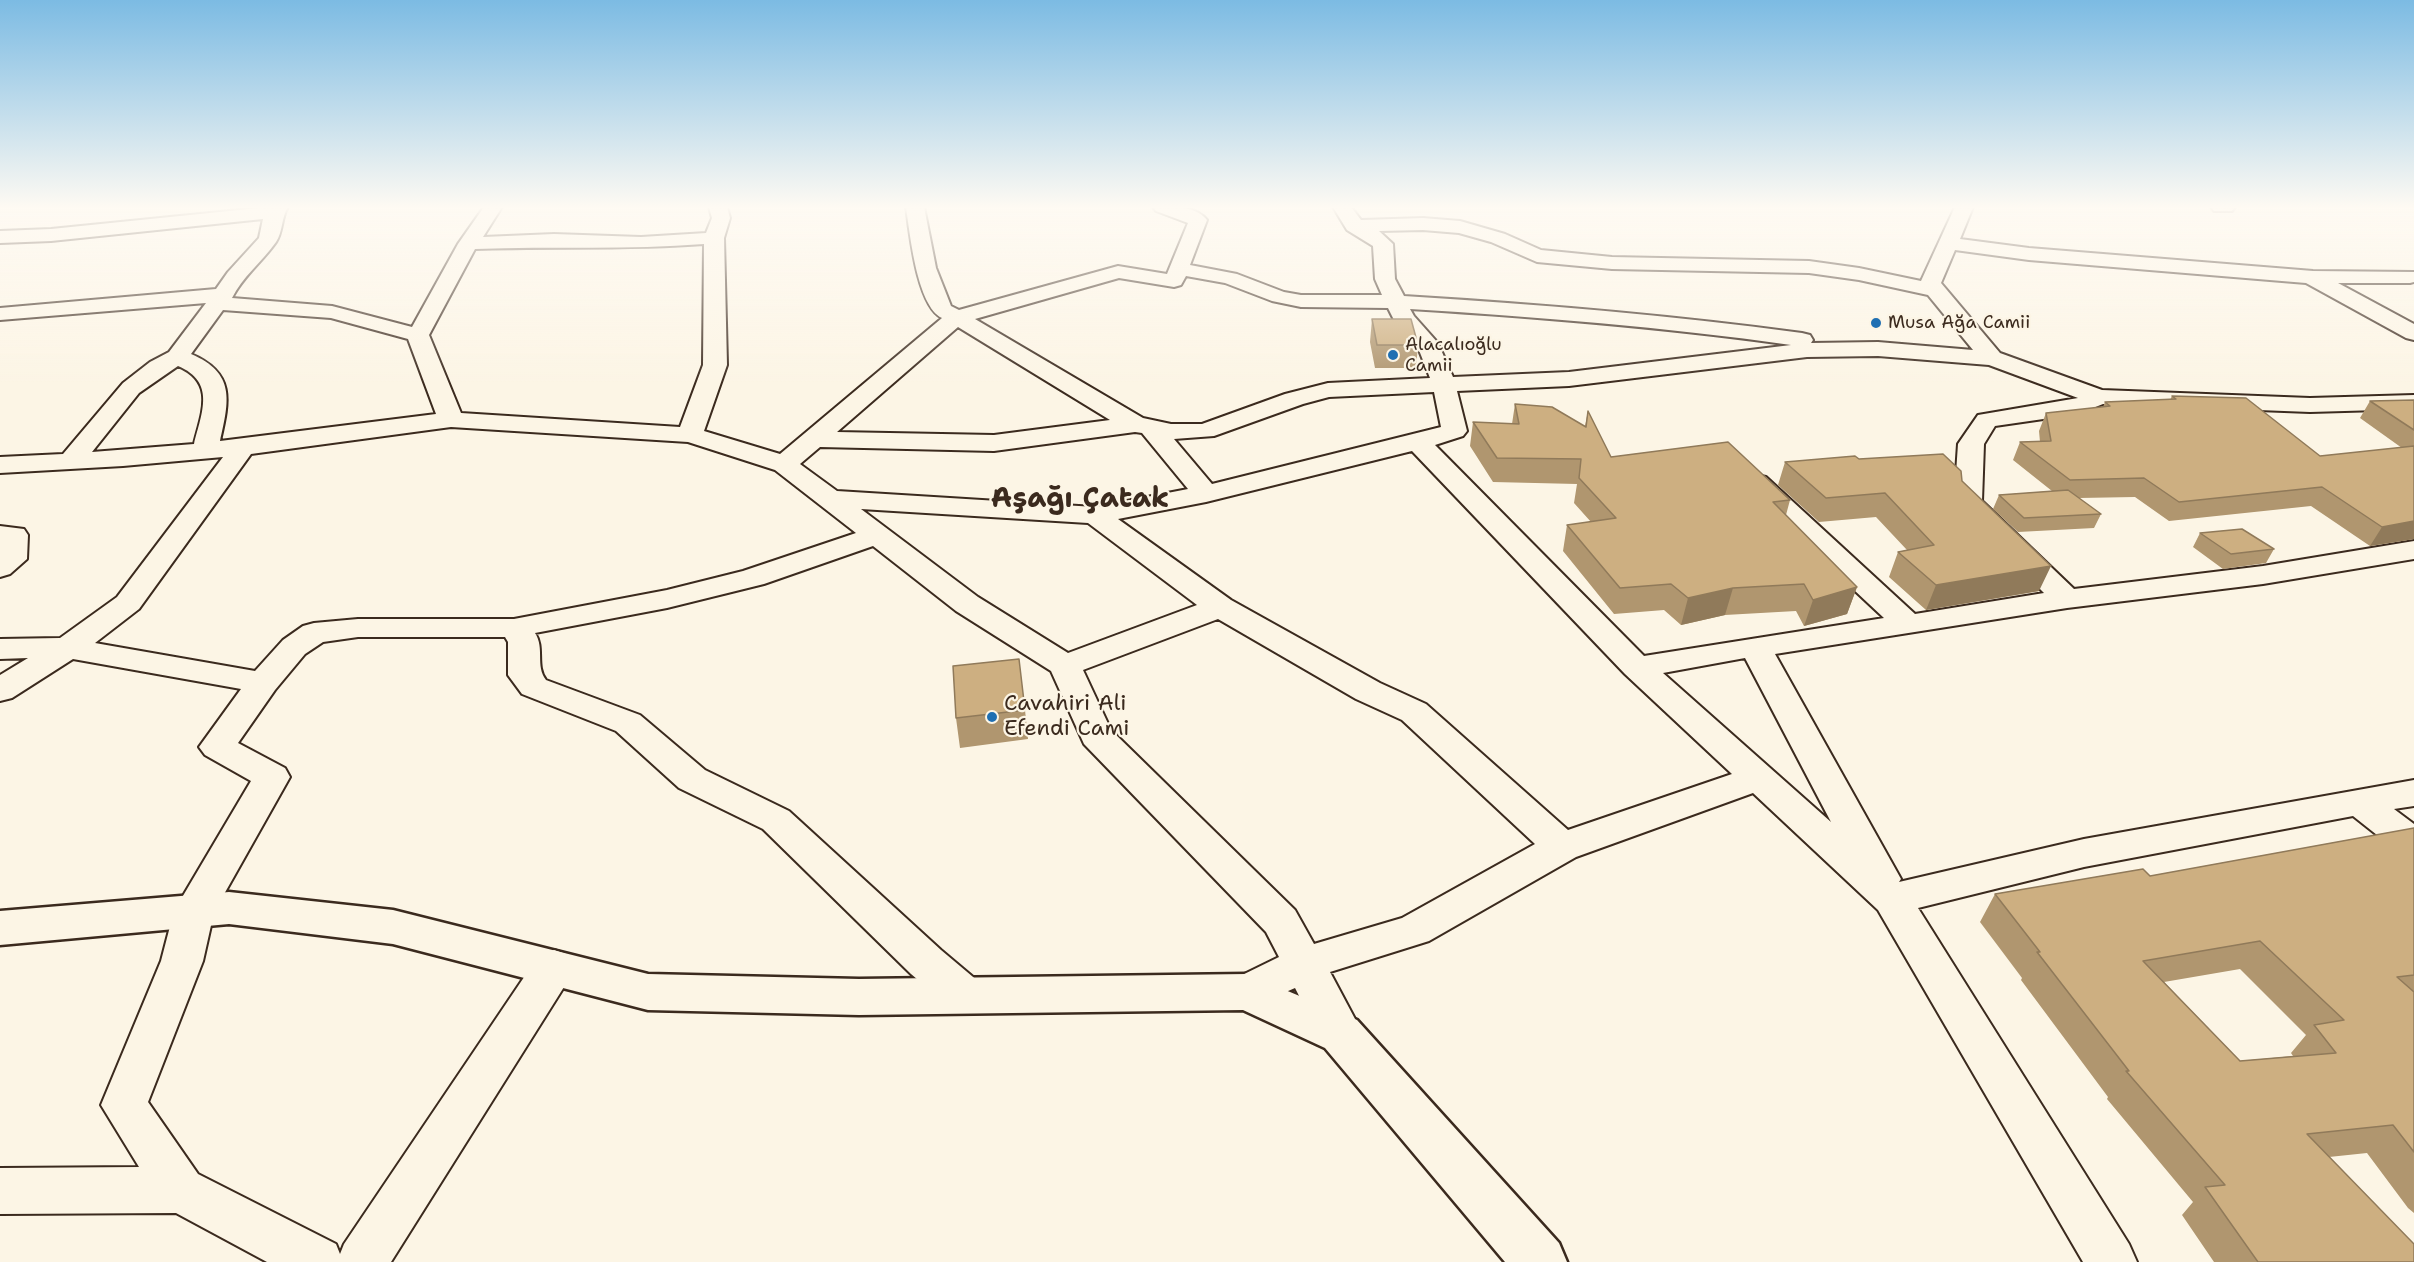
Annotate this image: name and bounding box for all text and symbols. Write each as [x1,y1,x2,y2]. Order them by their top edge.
place label: Musa Ağa Camii [1888,312,2030,334]
marker: Musa Ağa Camii [1869,316,1883,330]
place label: Alacalıoğlu Camii [1405,334,1502,376]
marker: Alacalıoğlu Camii [1386,348,1400,362]
district label: Aşağı Çatak [991,483,1169,517]
place label: Cavahiri Ali Efendi Cami [1004,691,1130,742]
marker: Cavahiri Ali Efendi Cami [985,710,999,724]

